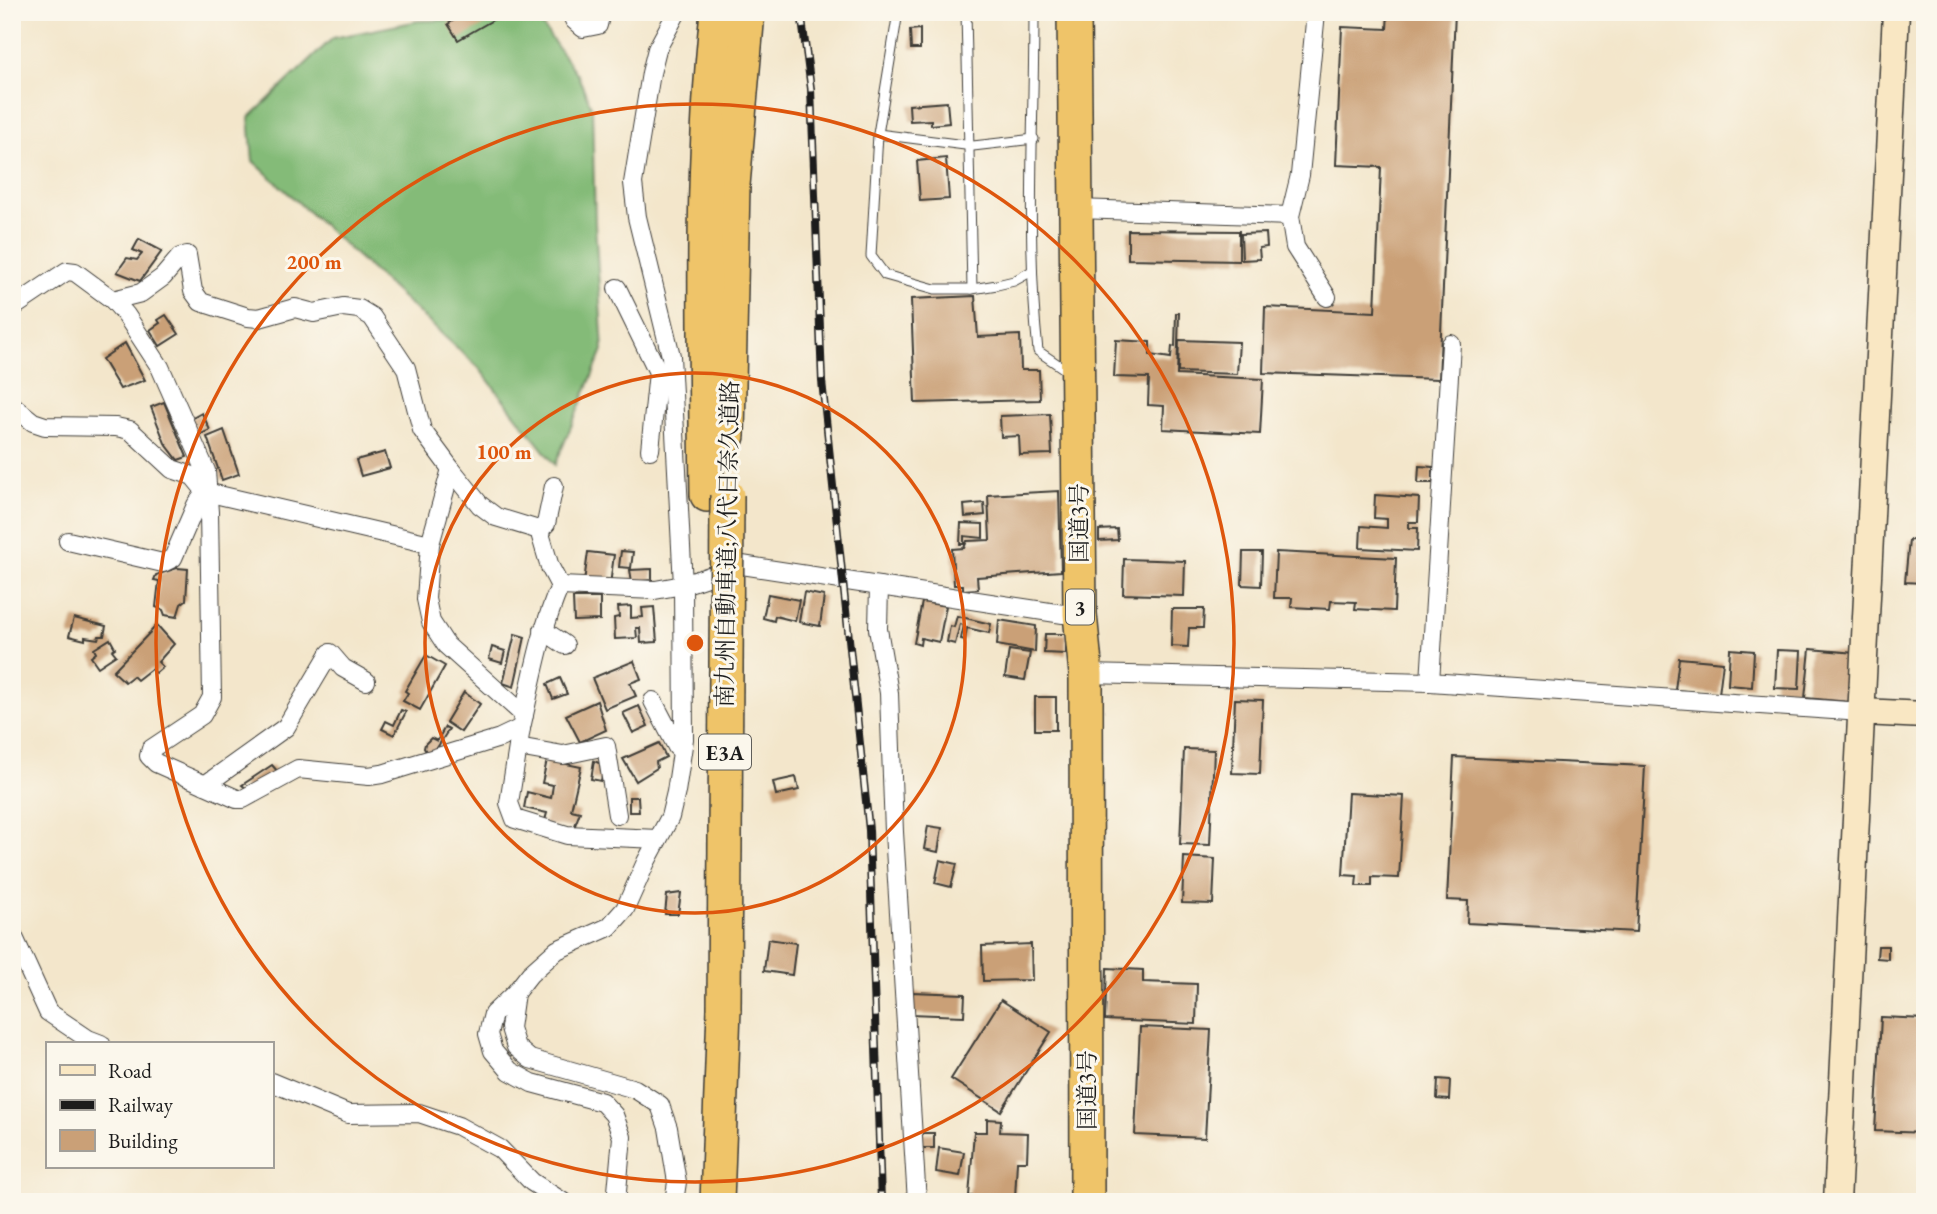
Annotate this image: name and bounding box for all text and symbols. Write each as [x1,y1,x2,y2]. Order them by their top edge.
text: 200 m [286,248,342,275]
street label: 南九州自動車道;八代日奈久道路 [709,380,745,708]
text: 100 m [476,438,532,465]
street label: 国道3号 [1064,483,1094,563]
road number: 3 [1066,590,1094,624]
centre of rings [683,631,707,655]
road number: E3A [699,734,751,770]
legend [46,1042,273,1168]
street label: 国道3号 [1072,1050,1102,1130]
text: Road [108,1057,152,1084]
text: Railway [108,1091,174,1118]
text: Building [108,1127,178,1154]

